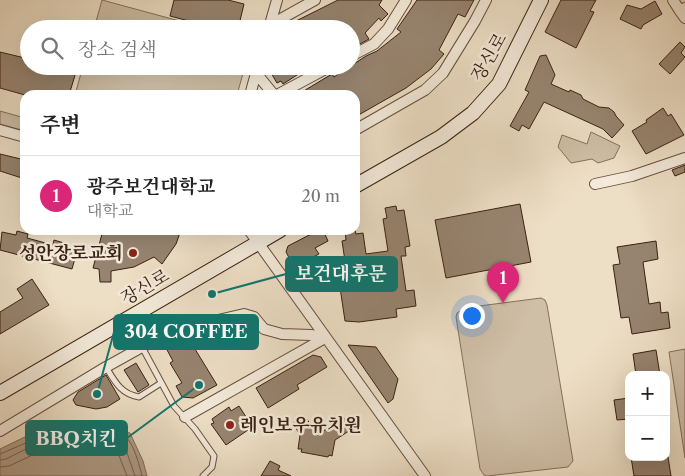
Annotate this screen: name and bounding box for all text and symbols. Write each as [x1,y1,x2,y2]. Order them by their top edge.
search box [20,20,360,75]
street label: 장신로 [466,29,512,85]
icon: search [38,34,66,62]
text: 장소 검색 [78,38,156,61]
text: 주변 [40,112,81,137]
text: 광주보건대학교 [87,175,215,198]
text: 1 [52,186,60,206]
text: 20 m [301,186,340,206]
text: 대학교 [87,200,133,220]
place label: 성안장로교회 [19,242,123,264]
marker: 성안장로교회 [127,247,139,259]
callout: 보건대후문 [286,257,397,291]
text: 보건대후문 [295,262,387,285]
pin: 1 [487,262,519,303]
street label: 장신로 [117,264,173,310]
your location [459,303,485,329]
callout: 304 COFFEE [114,315,258,349]
text: 304 COFFEE [124,320,248,343]
map controls [625,371,670,461]
button: + [625,371,670,416]
place label: 레인보우유치원 [240,414,362,436]
button: − [625,416,670,461]
marker: 레인보우유치원 [224,419,236,431]
callout: BBQ치킨 [26,421,127,455]
text: BBQ치킨 [35,427,117,450]

